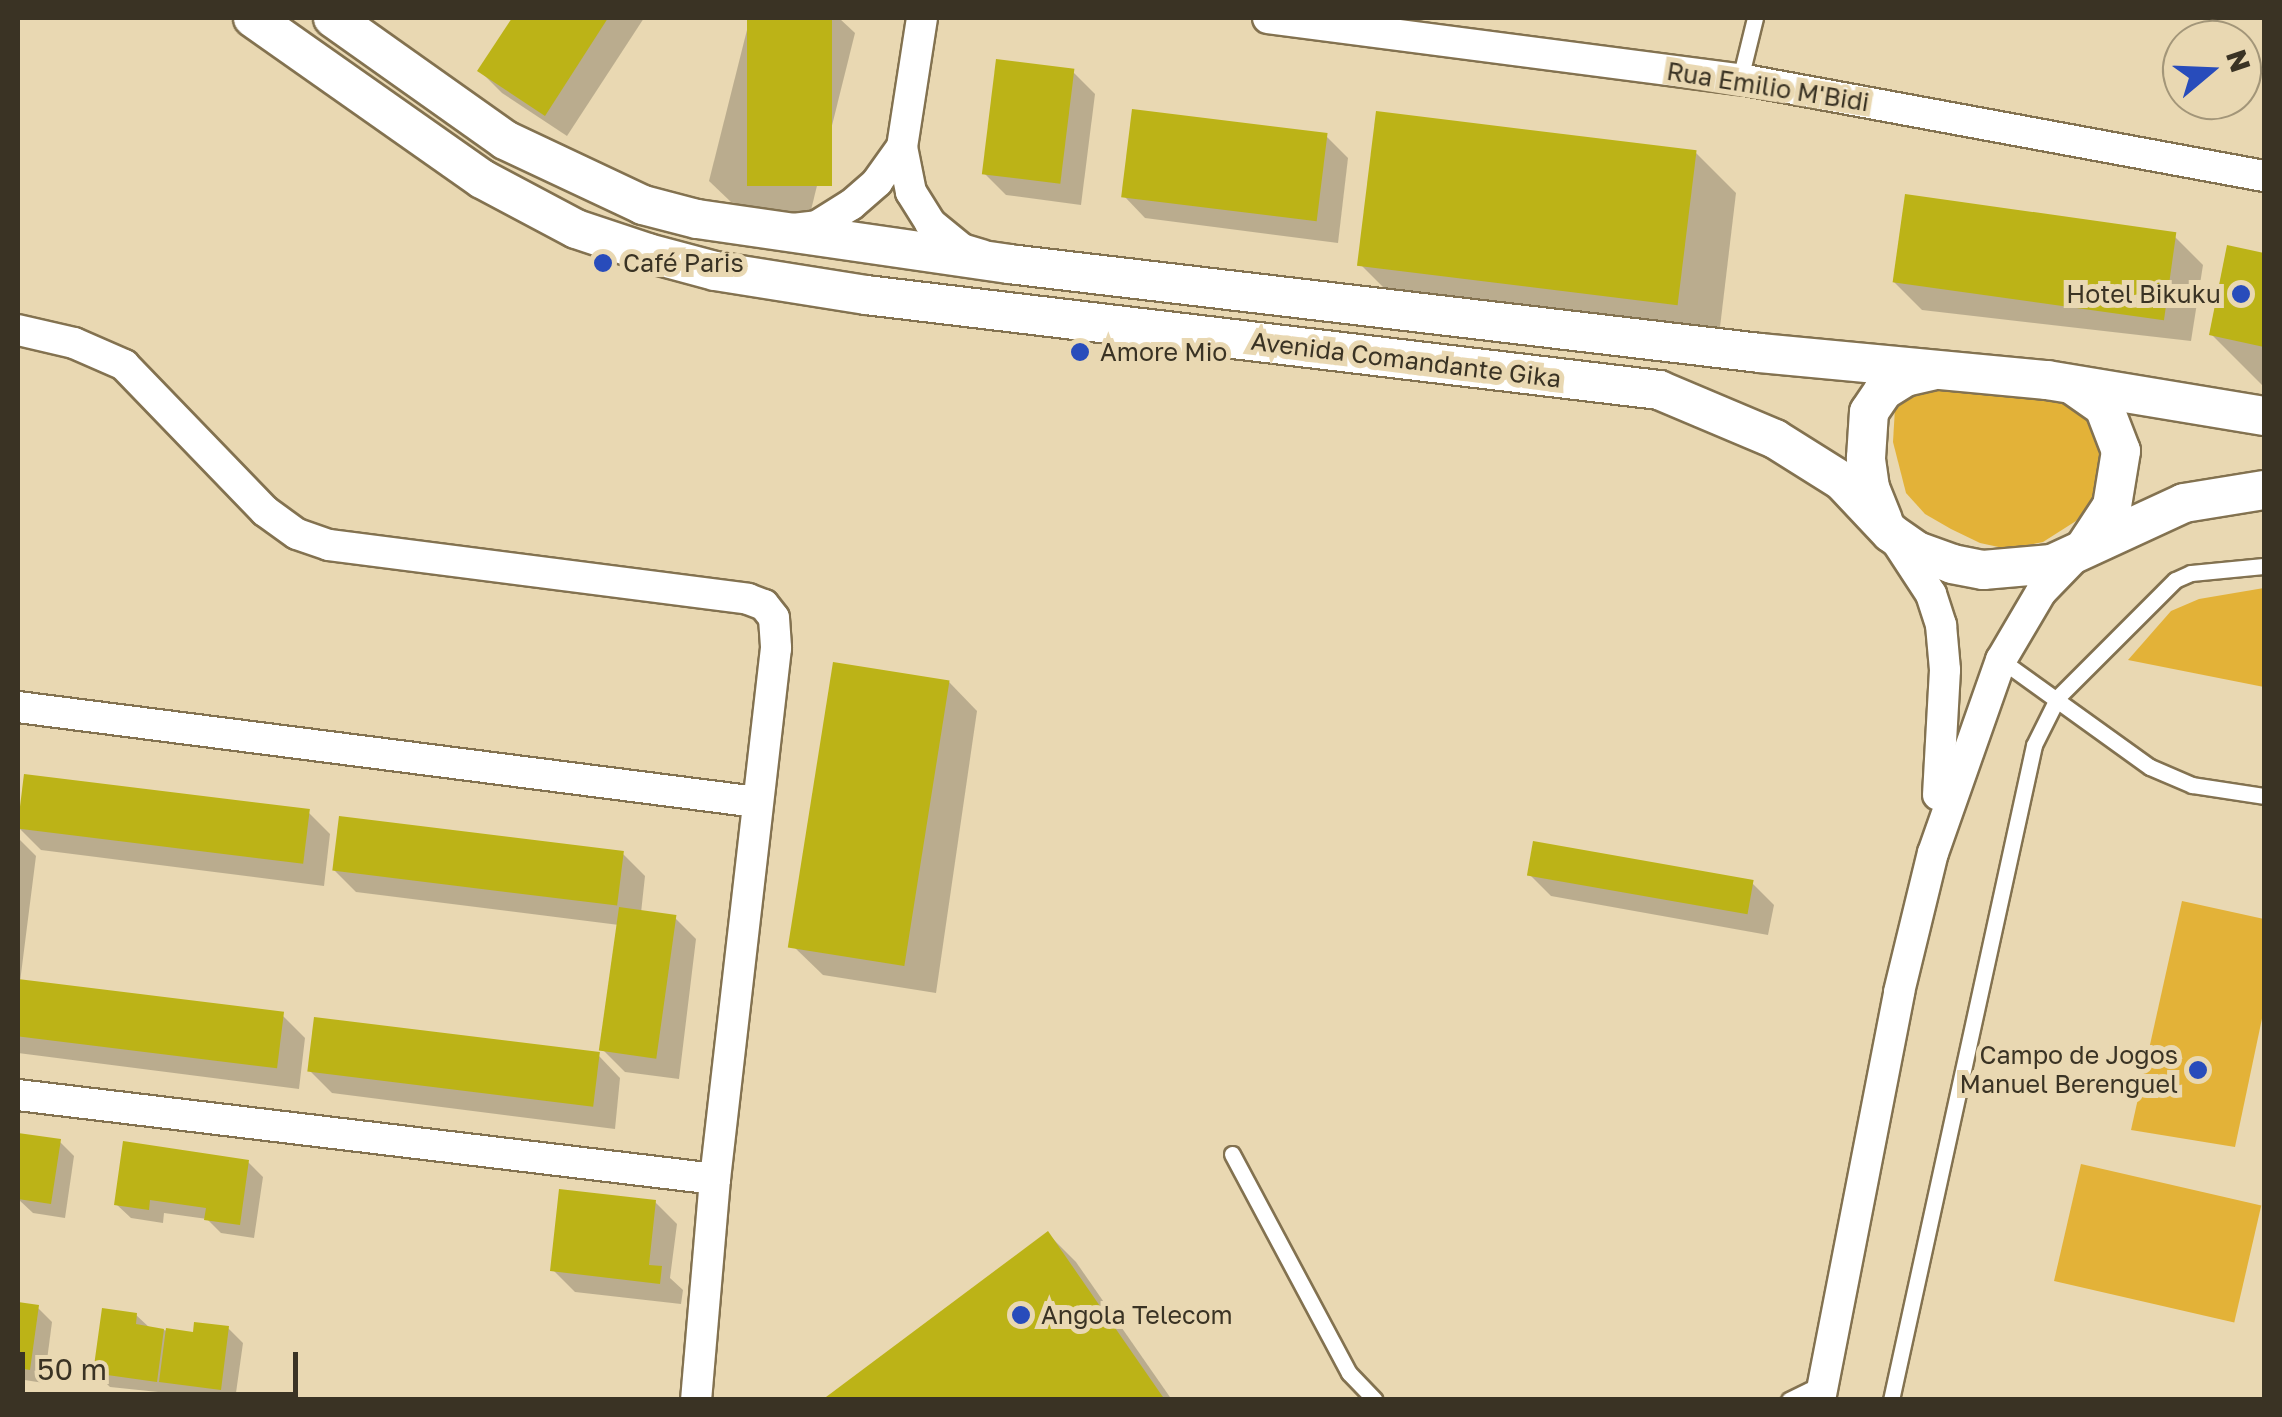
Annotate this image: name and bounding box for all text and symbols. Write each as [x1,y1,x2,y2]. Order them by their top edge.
north arrow [2162,20,2262,120]
text: N [2220,45,2258,76]
street label: Rua Emilio M'Bidi [1665,56,1871,118]
place label: Café Paris [623,248,744,278]
marker: Café Paris [592,252,614,274]
place label: Hotel Bikuku [2066,279,2221,309]
marker: Hotel Bikuku [2230,283,2252,305]
street label: Avenida Comandante Gika [1249,326,1563,394]
place label: Amore Mio [1100,337,1227,367]
marker: Amore Mio [1069,341,1091,363]
place label: Campo de Jogos Manuel Berenguel [1960,1041,2178,1100]
marker: Campo de Jogos Manuel Berenguel [2187,1059,2209,1081]
place label: Angola Telecom [1041,1300,1233,1330]
marker: Angola Telecom [1010,1304,1032,1326]
scale bar [25,1332,302,1394]
text: 50 m [37,1351,107,1387]

